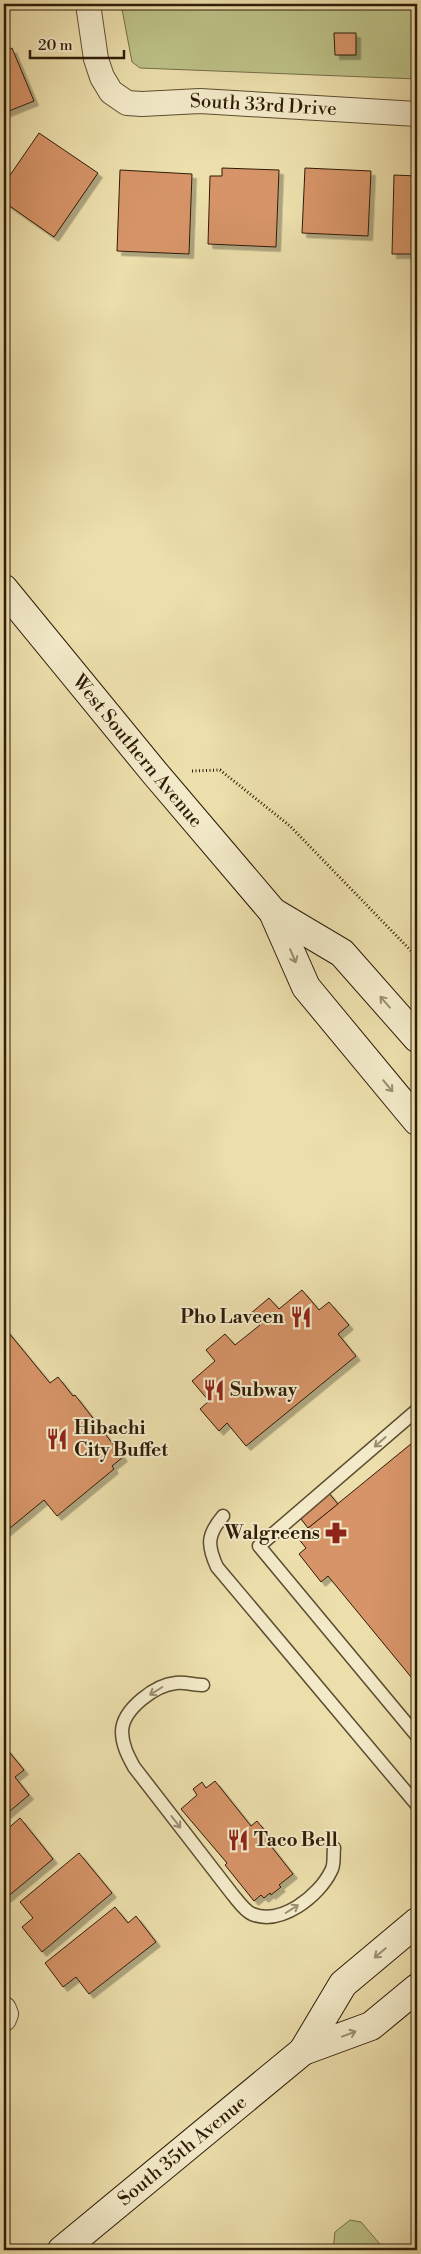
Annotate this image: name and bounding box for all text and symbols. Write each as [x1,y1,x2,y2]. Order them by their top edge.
scale bar [30,28,124,60]
text: 20 m [38,36,73,55]
street label: South 33rd Drive [189,89,337,121]
street label: West Southern Avenue [66,669,208,832]
one-way arrow [289,949,298,964]
one-way arrow [379,995,391,1008]
one-way arrow [383,1080,394,1093]
restaurant icon: Pho Laveen [288,1304,314,1330]
place label: Pho Laveen [180,1305,284,1329]
restaurant icon: Subway [201,1377,227,1403]
place label: Subway [230,1378,298,1402]
place label: Hibachi City Buffet [74,1416,168,1462]
restaurant icon: Hibachi City Buffet [44,1426,70,1452]
one-way arrow [374,1436,387,1448]
pharmacy icon: Walgreens [323,1520,349,1546]
place label: Walgreens [223,1521,320,1545]
one-way arrow [150,1686,164,1696]
one-way arrow [171,1815,181,1829]
restaurant icon: Taco Bell [225,1827,251,1853]
place label: Taco Bell [254,1828,338,1852]
one-way arrow [284,1903,298,1913]
one-way arrow [374,1948,387,1959]
one-way arrow [341,2029,356,2038]
street label: South 35th Avenue [113,2090,252,2211]

